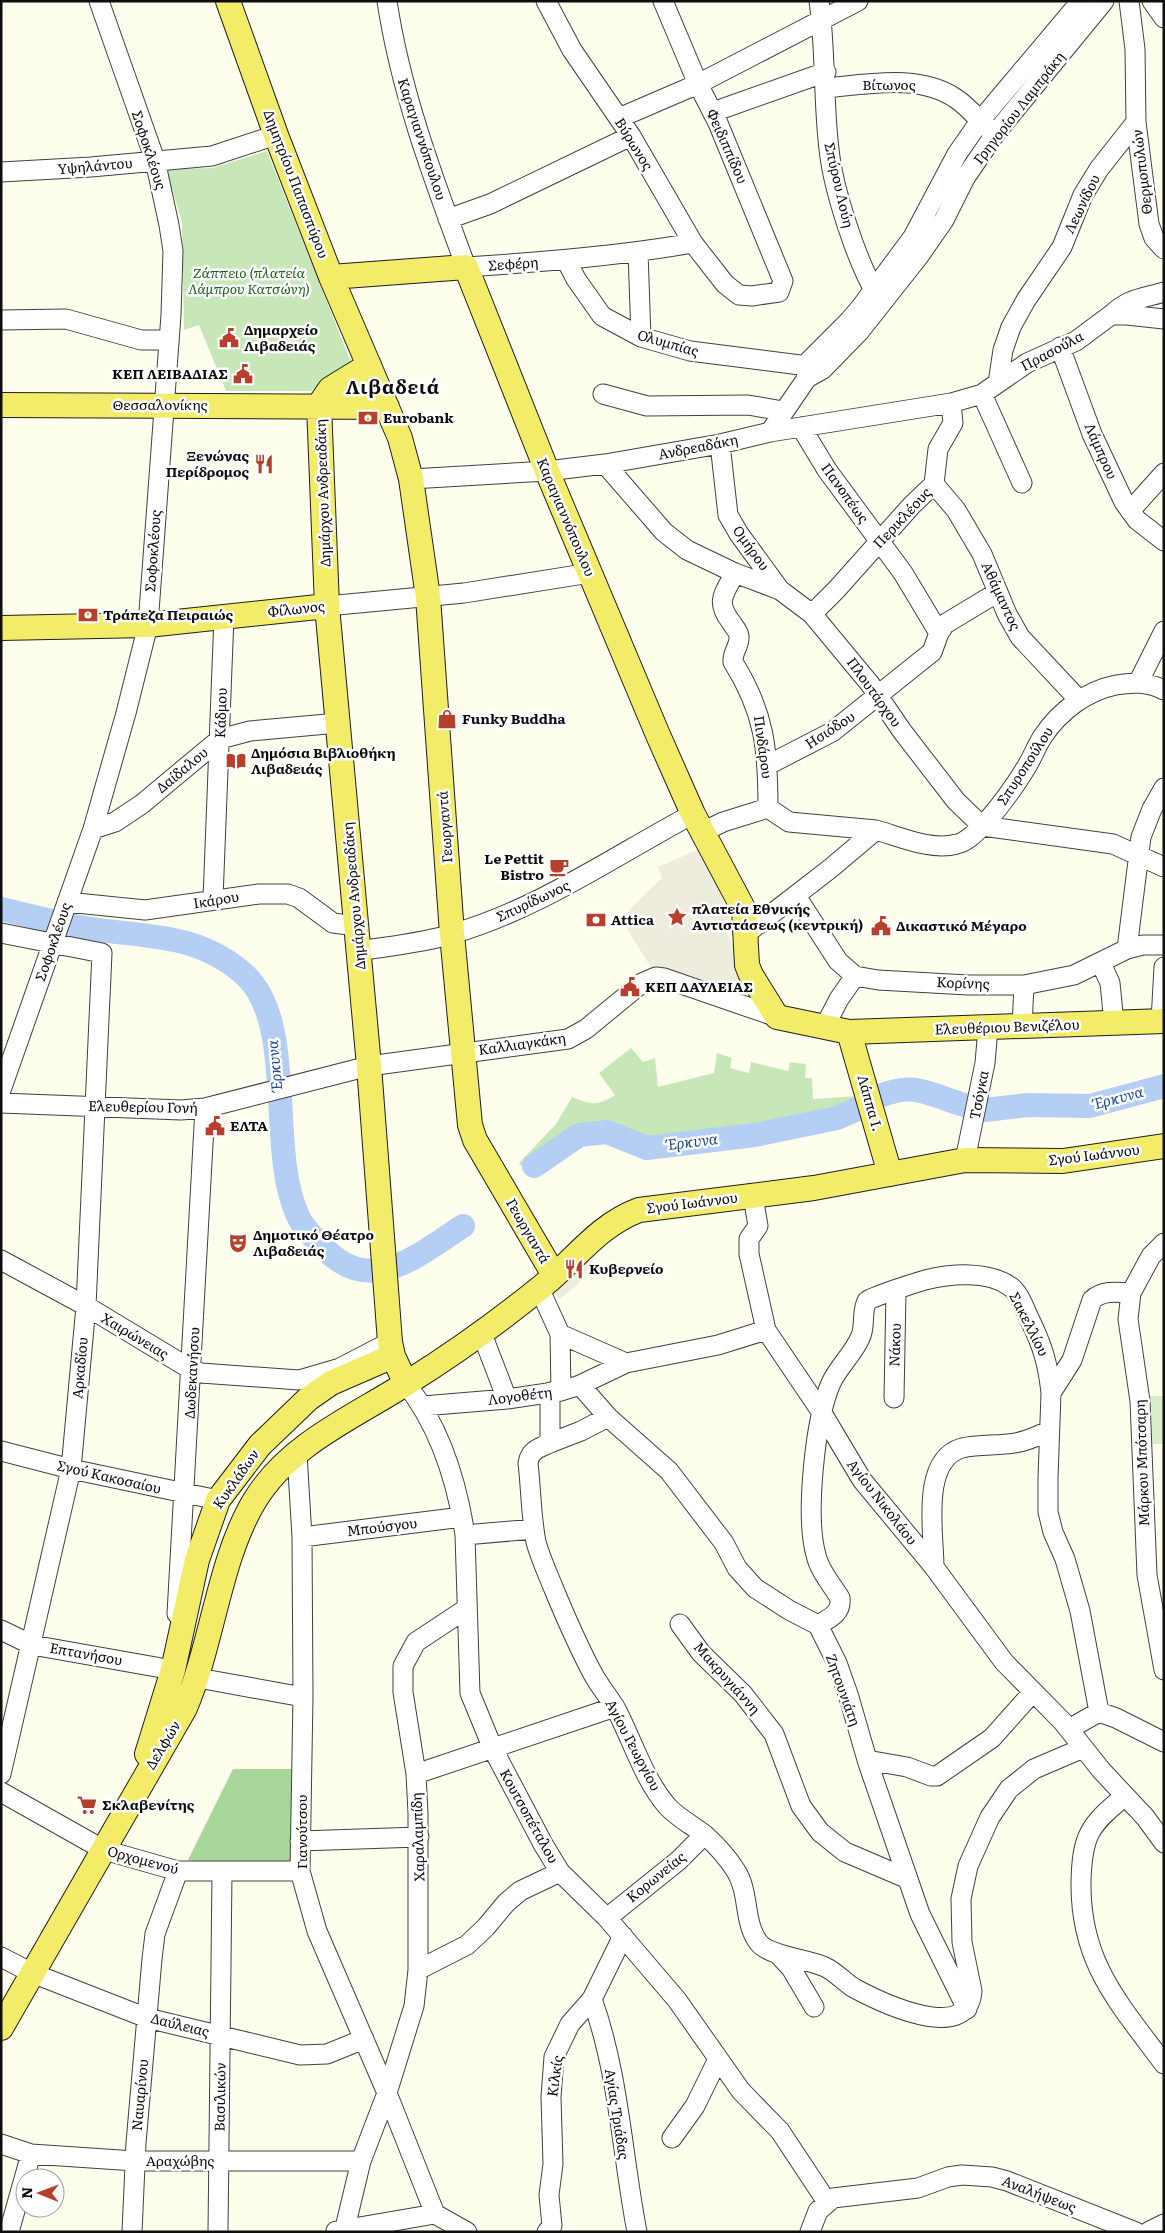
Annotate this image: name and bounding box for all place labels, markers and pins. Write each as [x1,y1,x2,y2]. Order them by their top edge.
place label: Δημαρχείο Λιβαδειάς [244,319,318,355]
public building icon: Δημαρχείο Λιβαδειάς [218,327,240,349]
place label: ΚΕΠ ΛΕΙΒΑΔΙΑΣ [112,363,228,383]
public building icon: ΚΕΠ ΛΕΙΒΑΔΙΑΣ [232,363,254,385]
bank icon: Eurobank [357,407,379,429]
place label: Eurobank [383,407,454,427]
place label: Ξενώνας Περίδρομος [166,445,249,481]
restaurant icon: Ξενώνας Περίδρομος [253,453,275,475]
bank icon: Τράπεζα Πειραιώς [77,604,99,626]
place label: Τράπεζα Πειραιώς [103,604,234,624]
shop icon: Funky Buddha [436,708,458,730]
place label: Funky Buddha [462,708,567,728]
place label: Δημόσια Βιβλιοθήκη Λιβαδειάς [251,742,396,778]
library icon: Δημόσια Βιβλιοθήκη Λιβαδειάς [225,750,247,772]
place label: Le Pettit Bistro [484,848,545,884]
cafe icon: Le Pettit Bistro [548,856,570,878]
place label: πλατεία Εθνικής Αντιστάσεως (κεντρική) [692,898,863,934]
place icon: πλατεία Εθνικής Αντιστάσεως (κεντρική) [666,906,688,928]
bank icon: Attica [585,909,607,931]
place label: Attica [611,909,655,929]
public building icon: Δικαστικό Μέγαρο [870,915,892,937]
place label: Δικαστικό Μέγαρο [896,915,1027,935]
public building icon: ΚΕΠ ΔΑΥΛΕΙΑΣ [619,976,641,998]
place label: ΚΕΠ ΔΑΥΛΕΙΑΣ [645,976,753,996]
public building icon: ΕΛΤΑ [204,1115,226,1137]
place label: ΕΛΤΑ [230,1115,268,1135]
place label: Δημοτικό Θέατρο Λιβαδειάς [253,1224,374,1260]
theatre icon: Δημοτικό Θέατρο Λιβαδειάς [227,1232,249,1254]
restaurant icon: Κυβερνείο [563,1258,585,1280]
place label: Κυβερνείο [589,1258,664,1278]
supermarket icon: Σκλαβενίτης [76,1794,98,1816]
place label: Σκλαβενίτης [102,1794,195,1814]

